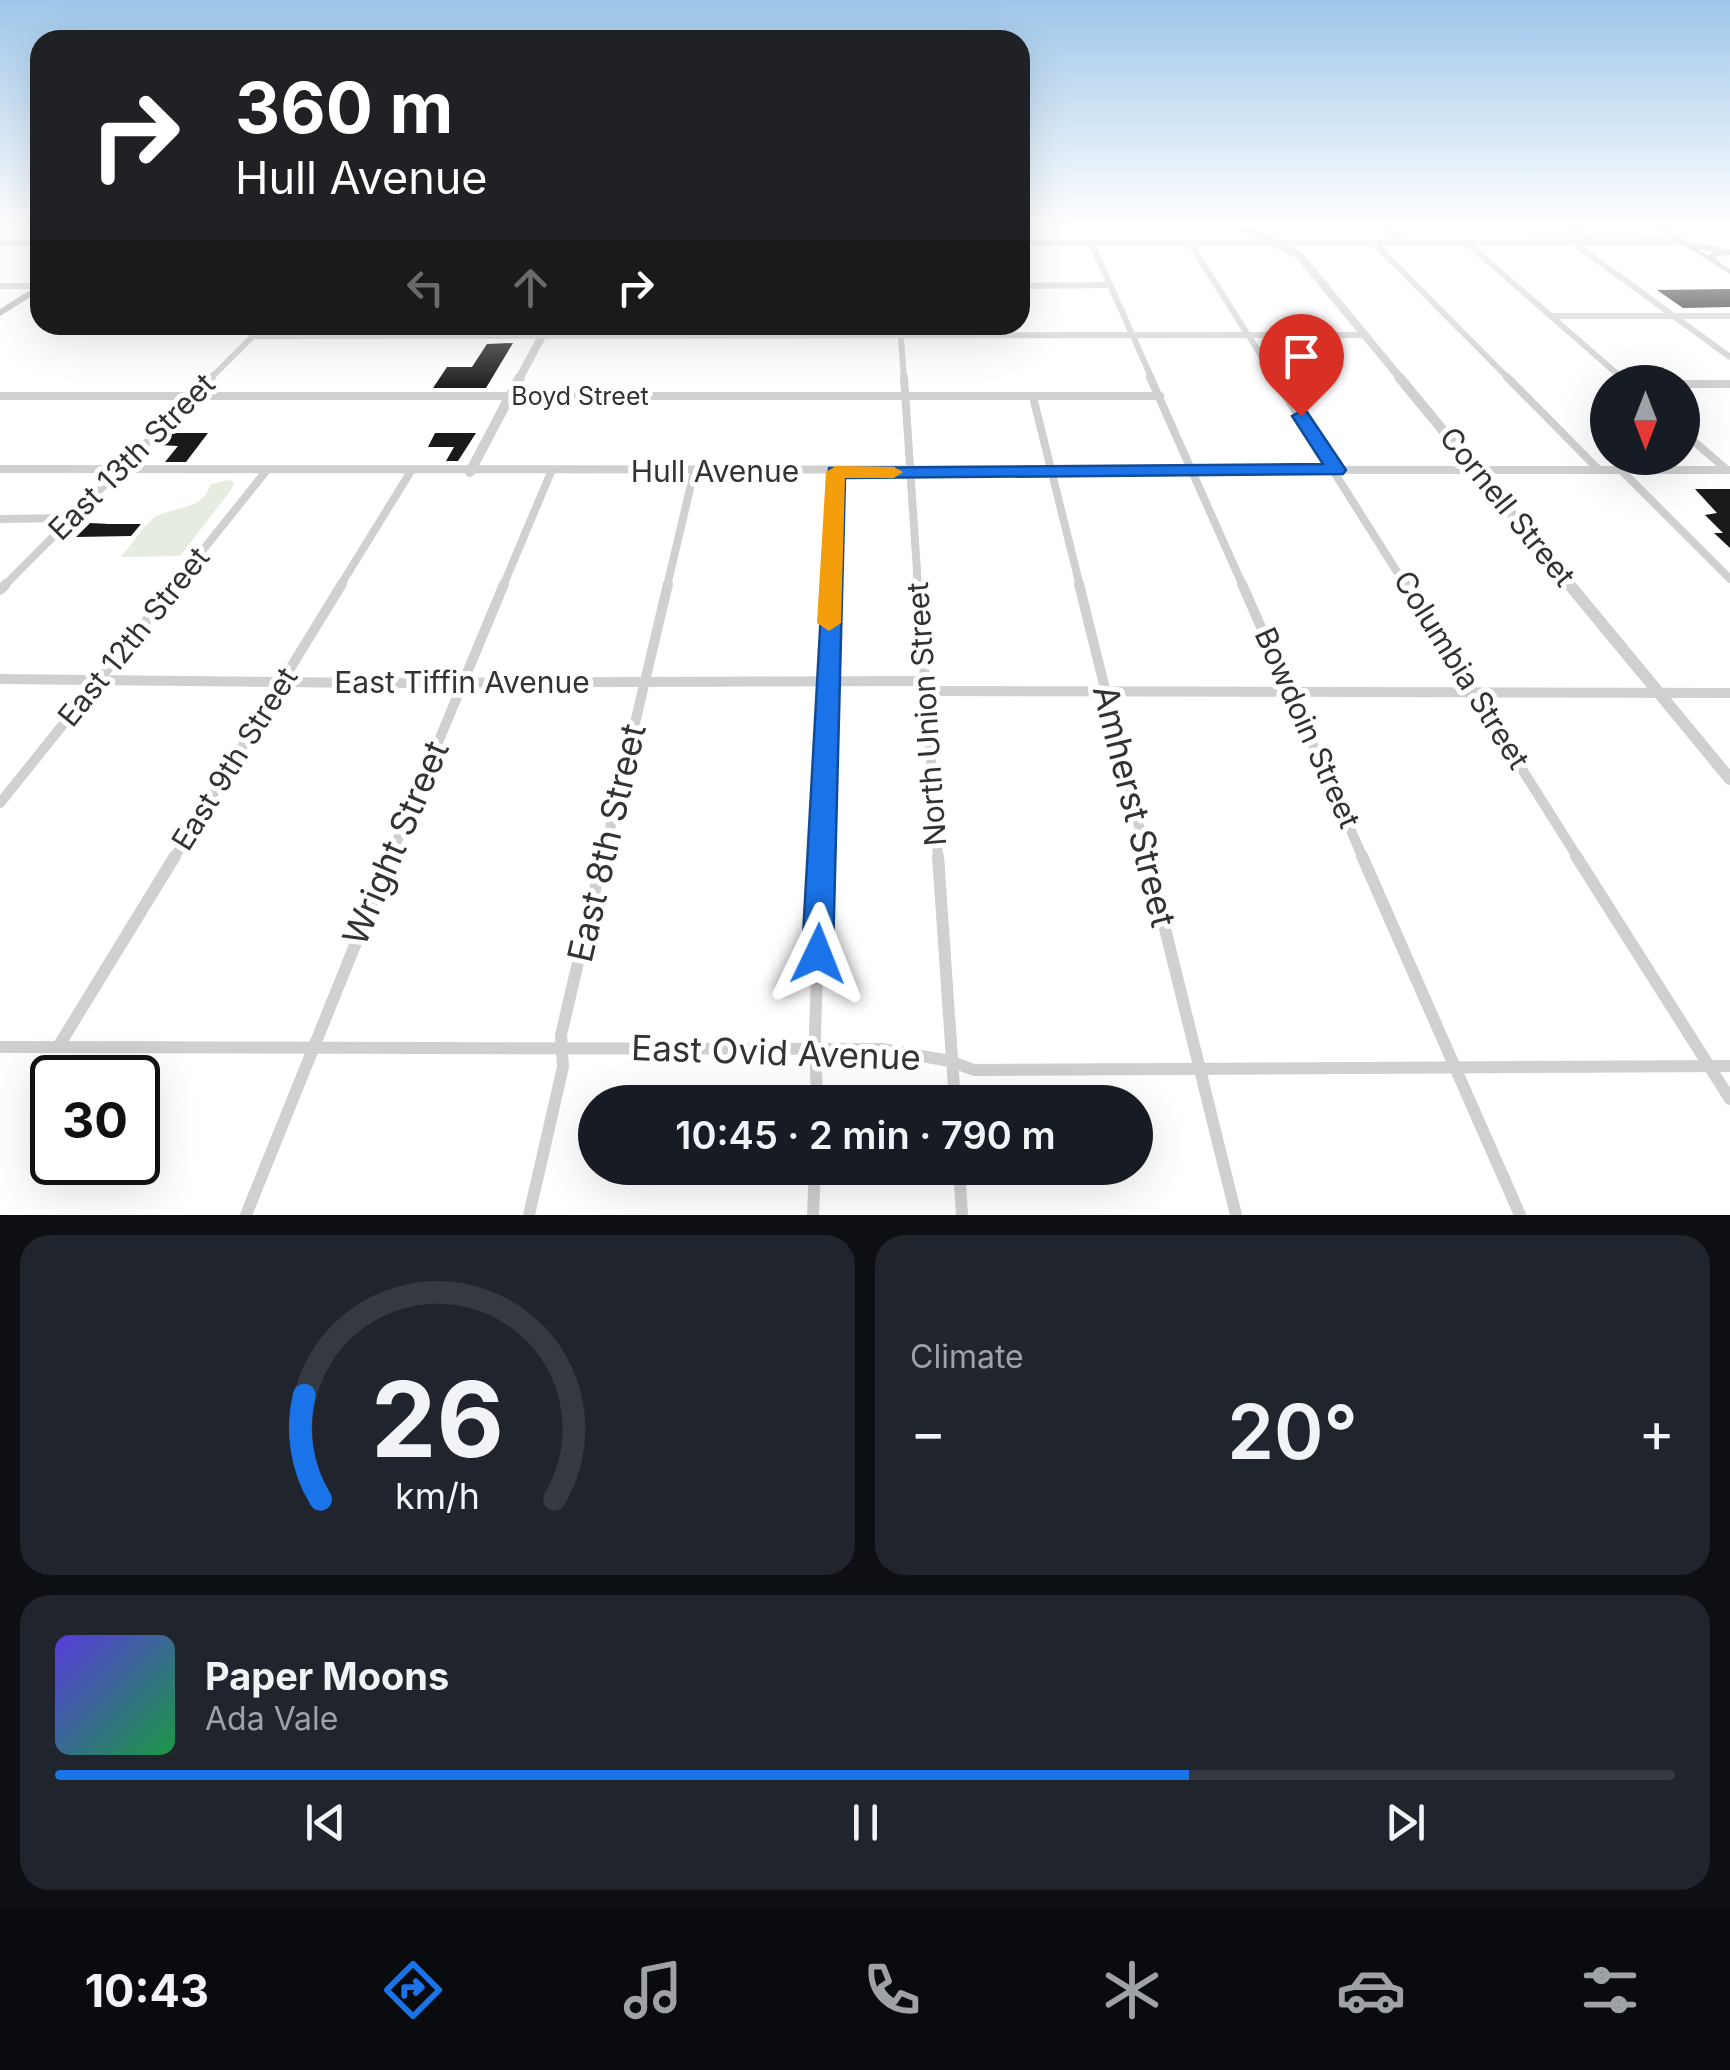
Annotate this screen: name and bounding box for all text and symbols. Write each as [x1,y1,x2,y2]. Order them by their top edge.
text: 360 m [235,65,453,150]
icon: right [70,70,200,200]
text: Hull Avenue [235,150,488,205]
icon: left [398,260,453,315]
icon: ahead [503,260,558,315]
icon: right [608,260,663,315]
pin [1259,314,1344,417]
icon: arrive [1274,329,1329,384]
north arrow [1590,365,1700,475]
map controls [1590,365,1700,475]
street label: East 13th Street [41,366,222,547]
street label: Boyd Street [511,381,649,411]
street label: Cornell Street [1433,419,1583,593]
street label: Hull Avenue [631,453,799,489]
street label: East 12th Street [50,539,217,733]
street label: Columbia Street [1386,564,1537,775]
street label: North Union Street [899,581,953,847]
street label: Bowdoin Street [1248,622,1368,834]
street label: East 9th Street [164,660,305,856]
street label: East Tiffin Avenue [334,664,590,700]
street label: Amherst Street [1085,681,1185,931]
street label: East 8th Street [558,720,654,966]
street label: Wright Street [333,734,457,951]
position arrow [766,902,870,1006]
street label: East Ovid Avenue [631,1026,921,1078]
speed limit sign: 30 [30,1055,160,1185]
text: 10:45 · 2 min · 790 m [675,1112,1056,1158]
text: Climate [910,1337,1024,1376]
text: 26 [371,1356,504,1482]
text: 20° [1227,1386,1358,1477]
text: − [910,1399,946,1465]
text: + [1639,1399,1675,1465]
text: km/h [395,1474,480,1518]
text: Paper Moons [205,1653,449,1699]
text: Ada Vale [205,1699,338,1738]
icon: previous [298,1795,353,1850]
icon: pause [838,1795,893,1850]
icon: next [1378,1795,1433,1850]
icon: directions [378,1955,448,2025]
icon: music [618,1955,688,2025]
icon: phone [857,1955,927,2025]
icon: climate [1097,1955,1167,2025]
icon: car [1336,1955,1406,2025]
icon: filters [1575,1955,1645,2025]
text: 10:43 [85,1963,209,2018]

